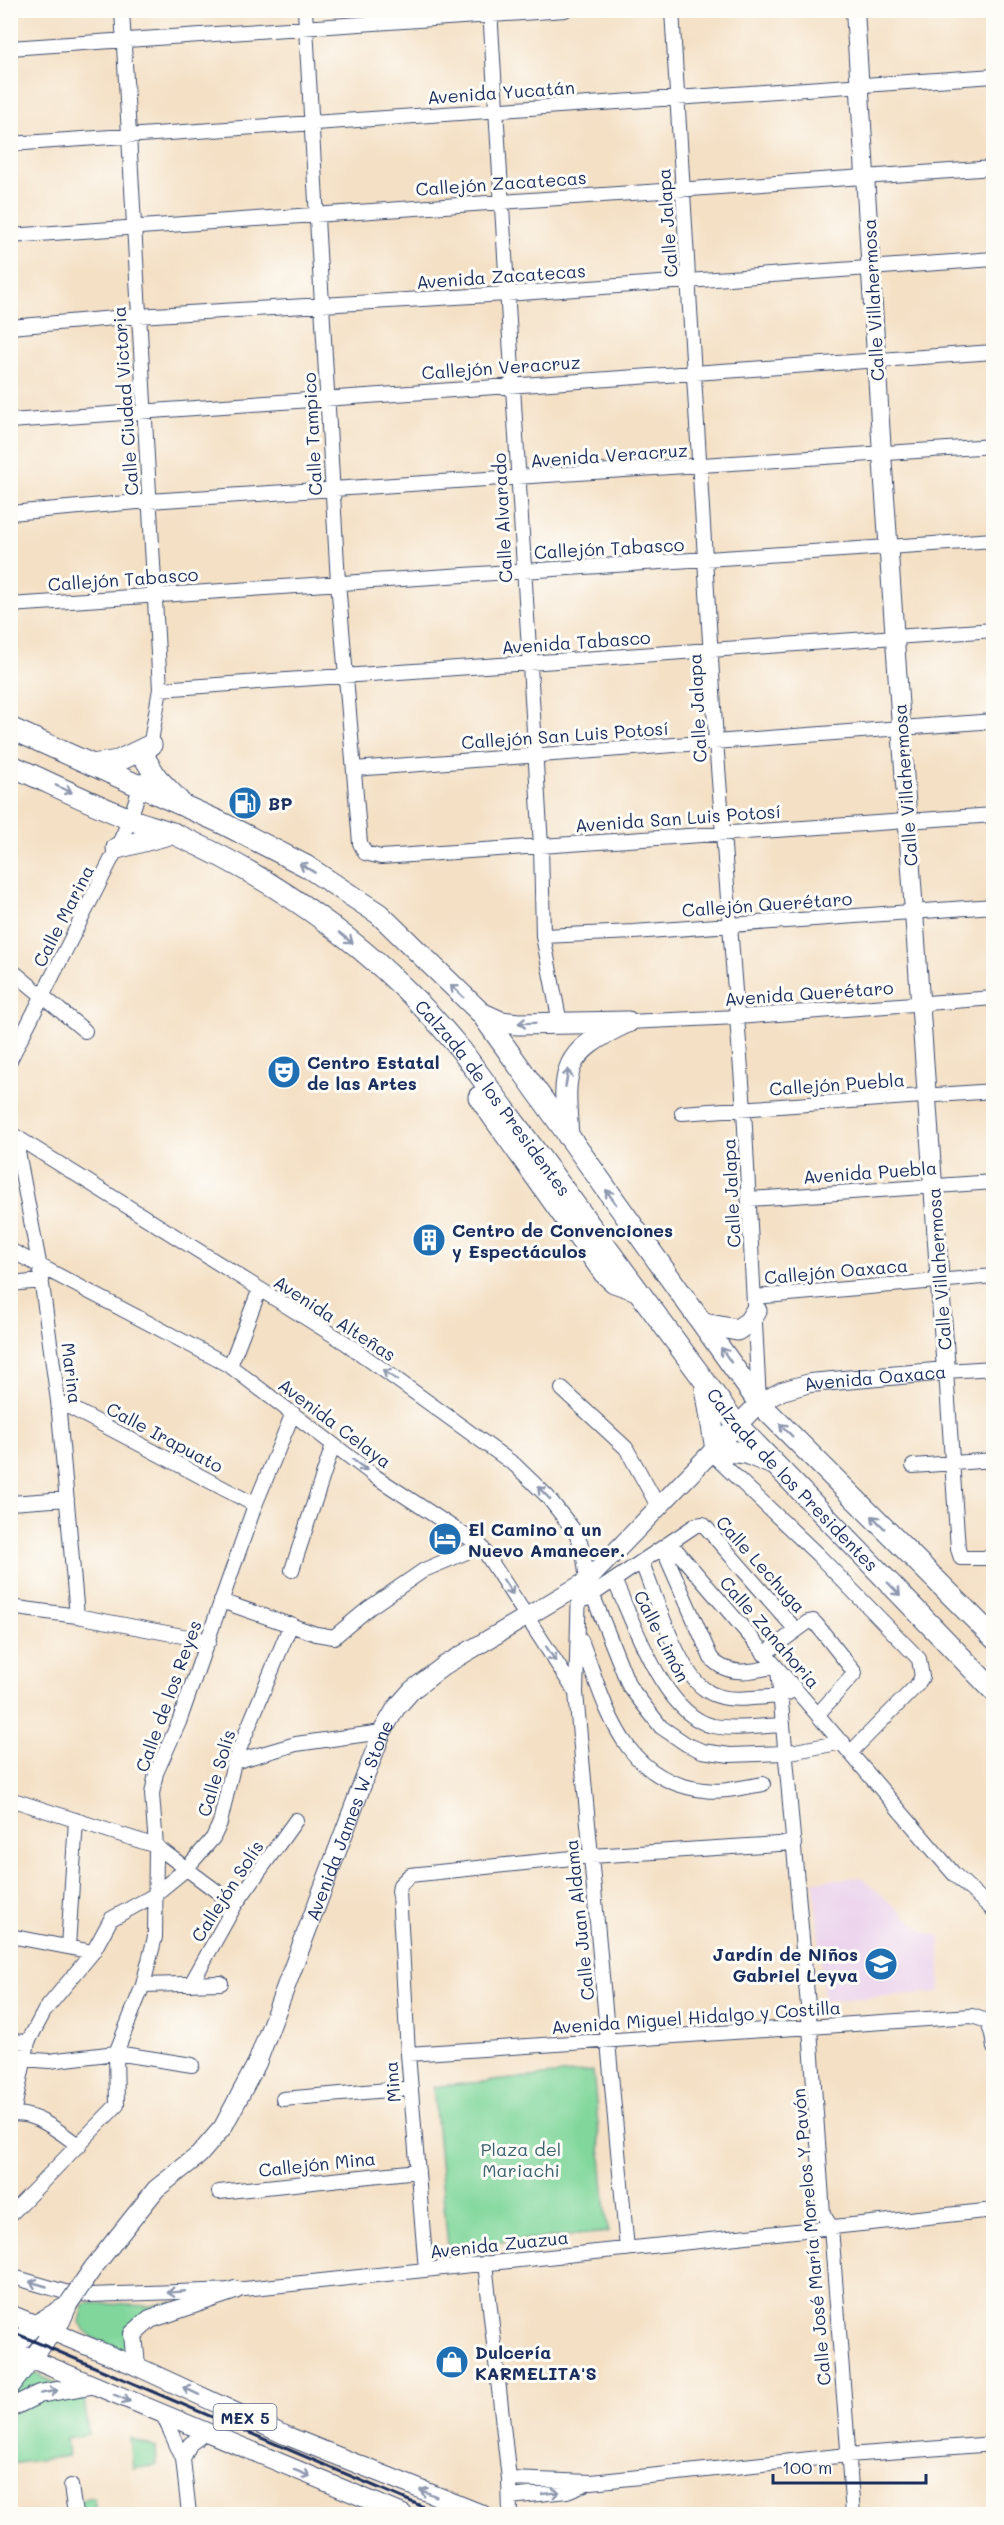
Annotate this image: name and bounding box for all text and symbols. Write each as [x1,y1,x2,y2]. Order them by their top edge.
street label: Avenida Yucatán [426,75,576,109]
street label: Callejón Zacatecas [415,165,587,201]
street label: Calle Jalapa [651,168,683,278]
street label: Calle Villahermosa [857,218,889,382]
street label: Avenida Zacatecas [415,258,587,294]
street label: Calle Ciudad Victoria [106,305,144,497]
street label: Callejón Veracruz [421,349,581,385]
street label: Calle Tampico [297,371,327,496]
street label: Avenida Veracruz [530,438,688,472]
street label: Calle Alvarado [487,452,517,584]
street label: Callejón Tabasco [533,532,685,564]
street label: Callejón Tabasco [47,562,199,596]
street label: Avenida Tabasco [501,625,652,659]
street label: Calle Jalapa [682,653,712,763]
street label: Calle Villahermosa [887,703,923,867]
street label: Callejón San Luis Potosí [461,716,669,754]
one-way arrow [54,784,72,795]
fuel station icon: BP [227,785,263,821]
place label: BP [268,791,292,815]
street label: Avenida San Luis Potosí [574,799,782,837]
street label: Calle Marina [27,861,99,971]
one-way arrow [299,861,316,873]
street label: Callejón Querétaro [681,886,853,922]
one-way arrow [338,932,354,945]
street label: Avenida Querétaro [724,975,895,1011]
one-way arrow [450,983,465,998]
street label: Calzada de los Presidentes [410,994,576,1201]
one-way arrow [518,1018,538,1029]
place label: Centro Estatal de las Artes [307,1050,440,1095]
theatre icon: Centro Estatal de las Artes [266,1054,302,1090]
street label: Callejón Puebla [768,1067,906,1101]
one-way arrow [562,1069,573,1089]
street label: Calle Jalapa [716,1138,746,1248]
street label: Avenida Puebla [802,1155,938,1189]
street label: Calle Villahermosa [921,1187,957,1351]
one-way arrow [605,1190,617,1206]
place label: Centro de Convenciones y Espectáculos [452,1218,673,1263]
building icon: Centro de Convenciones y Espectáculos [411,1222,447,1258]
street label: Callejón Oaxaca [763,1253,909,1289]
street label: Avenida Alteñas [269,1269,401,1367]
street label: Marina [56,1341,88,1405]
one-way arrow [720,1347,732,1364]
street label: Avenida Oaxaca [801,1359,947,1396]
one-way arrow [382,1369,399,1381]
street label: Avenida Celaya [274,1373,396,1473]
street label: Calzada de los Presidentes [702,1383,884,1576]
street label: Calle Irapuato [102,1396,228,1478]
one-way arrow [779,1423,794,1438]
one-way arrow [352,1458,368,1471]
one-way arrow [537,1486,551,1501]
street label: Calle Lechuga [711,1510,811,1618]
one-way arrow [871,1515,886,1530]
place label: El Camino a un Nuevo Amanecer. [468,1517,625,1562]
hotel icon: El Camino a un Nuevo Amanecer. [427,1521,463,1557]
street label: Calle Zanahoria [715,1571,825,1693]
one-way arrow [502,1578,514,1595]
one-way arrow [887,1581,901,1596]
street label: Calle Limón [629,1586,695,1686]
street label: Calle de los Reyes [129,1617,207,1775]
one-way arrow [545,1645,557,1662]
street label: Avenida James W. Stone [300,1715,399,1924]
street label: Calle Solís [191,1727,241,1819]
street label: Callejón Solís [185,1836,269,1946]
street label: Calle Juan Aldama [559,1838,599,2002]
place label: Jardín de Niños Gabriel Leyva [713,1942,858,1987]
school or university icon: Jardín de Niños Gabriel Leyva [863,1946,899,1982]
street label: Avenida Miguel Hidalgo y Costilla [550,1995,842,2039]
street label: Mina [378,2061,406,2103]
street label: Calle José María Morelos Y Pavón [786,2087,836,2387]
park label: Plaza del Mariachi [481,2137,561,2182]
street label: Callejón Mina [257,2146,377,2182]
street label: Avenida Zuazua [428,2225,570,2263]
one-way arrow [29,2278,48,2289]
one-way arrow [167,2287,187,2298]
place label: Dulcería KARMELITA'S [475,2340,597,2385]
shop icon: Dulcería KARMELITA'S [434,2344,470,2380]
one-way arrow [182,2385,200,2396]
one-way arrow [39,2386,58,2397]
one-way arrow [112,2393,131,2404]
road number: MEX 5 [214,2404,276,2430]
scale bar [773,2447,926,2485]
text: 100 m [782,2455,832,2479]
one-way arrow [292,2468,311,2479]
one-way arrow [419,2487,438,2498]
one-way arrow [541,2487,561,2498]

